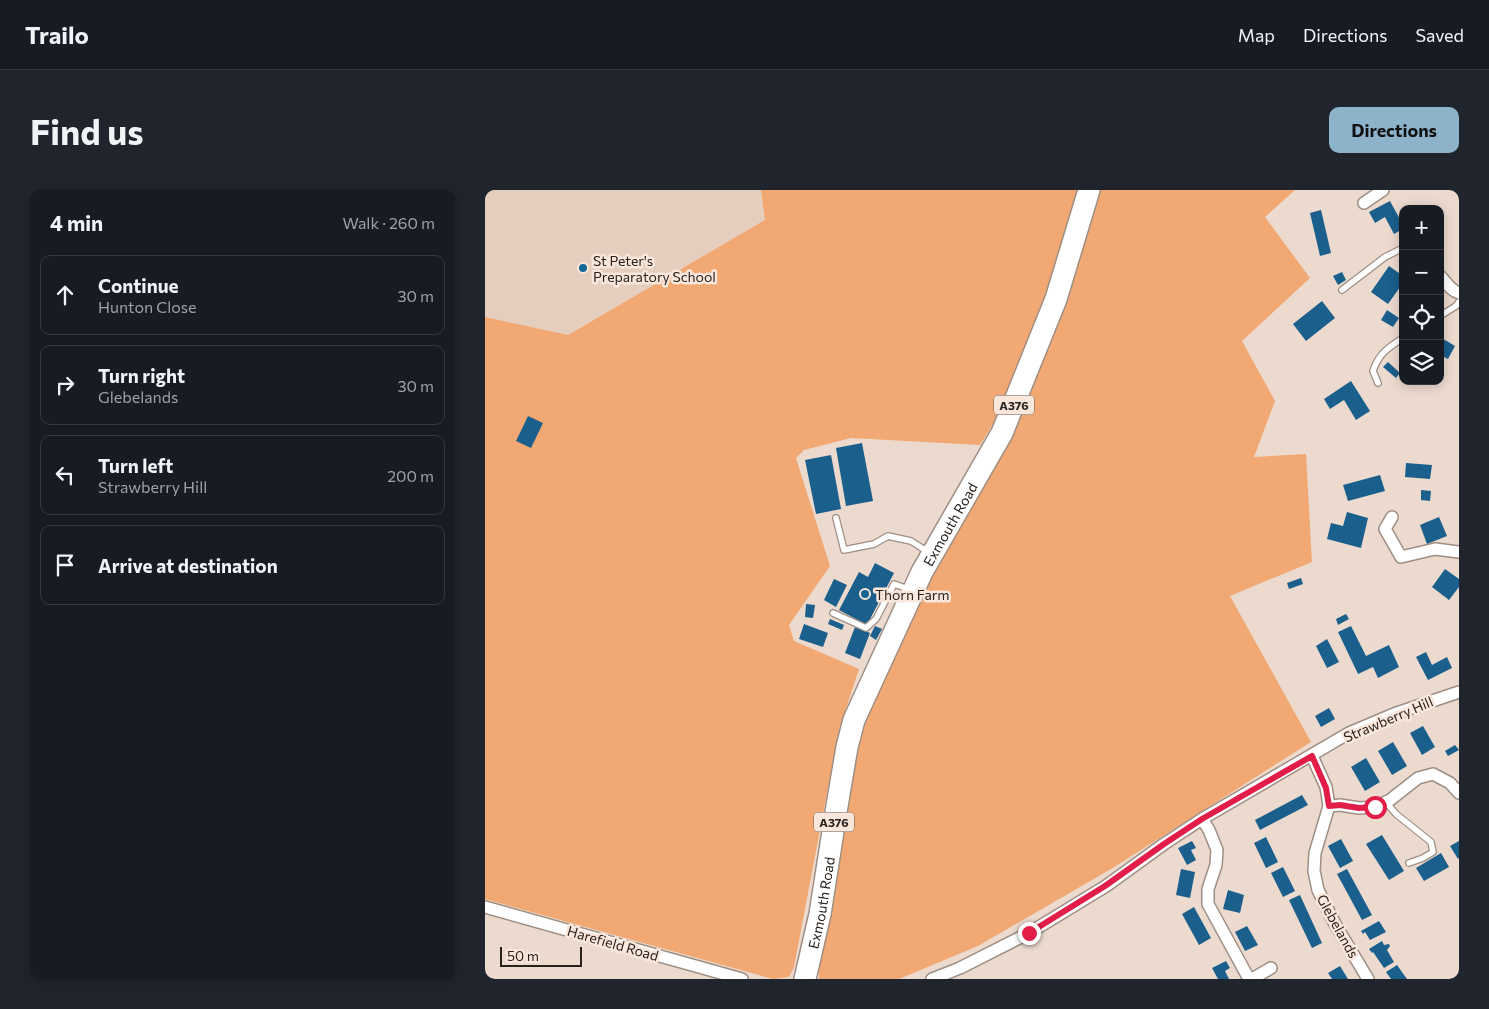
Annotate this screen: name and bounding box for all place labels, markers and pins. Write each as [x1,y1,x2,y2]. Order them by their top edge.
place label: St Peter's Preparatory School [593,252,716,285]
marker: St Peter's Preparatory School [577,262,589,274]
place label: Thorn Farm [875,586,950,603]
marker: Thorn Farm [859,588,871,600]

